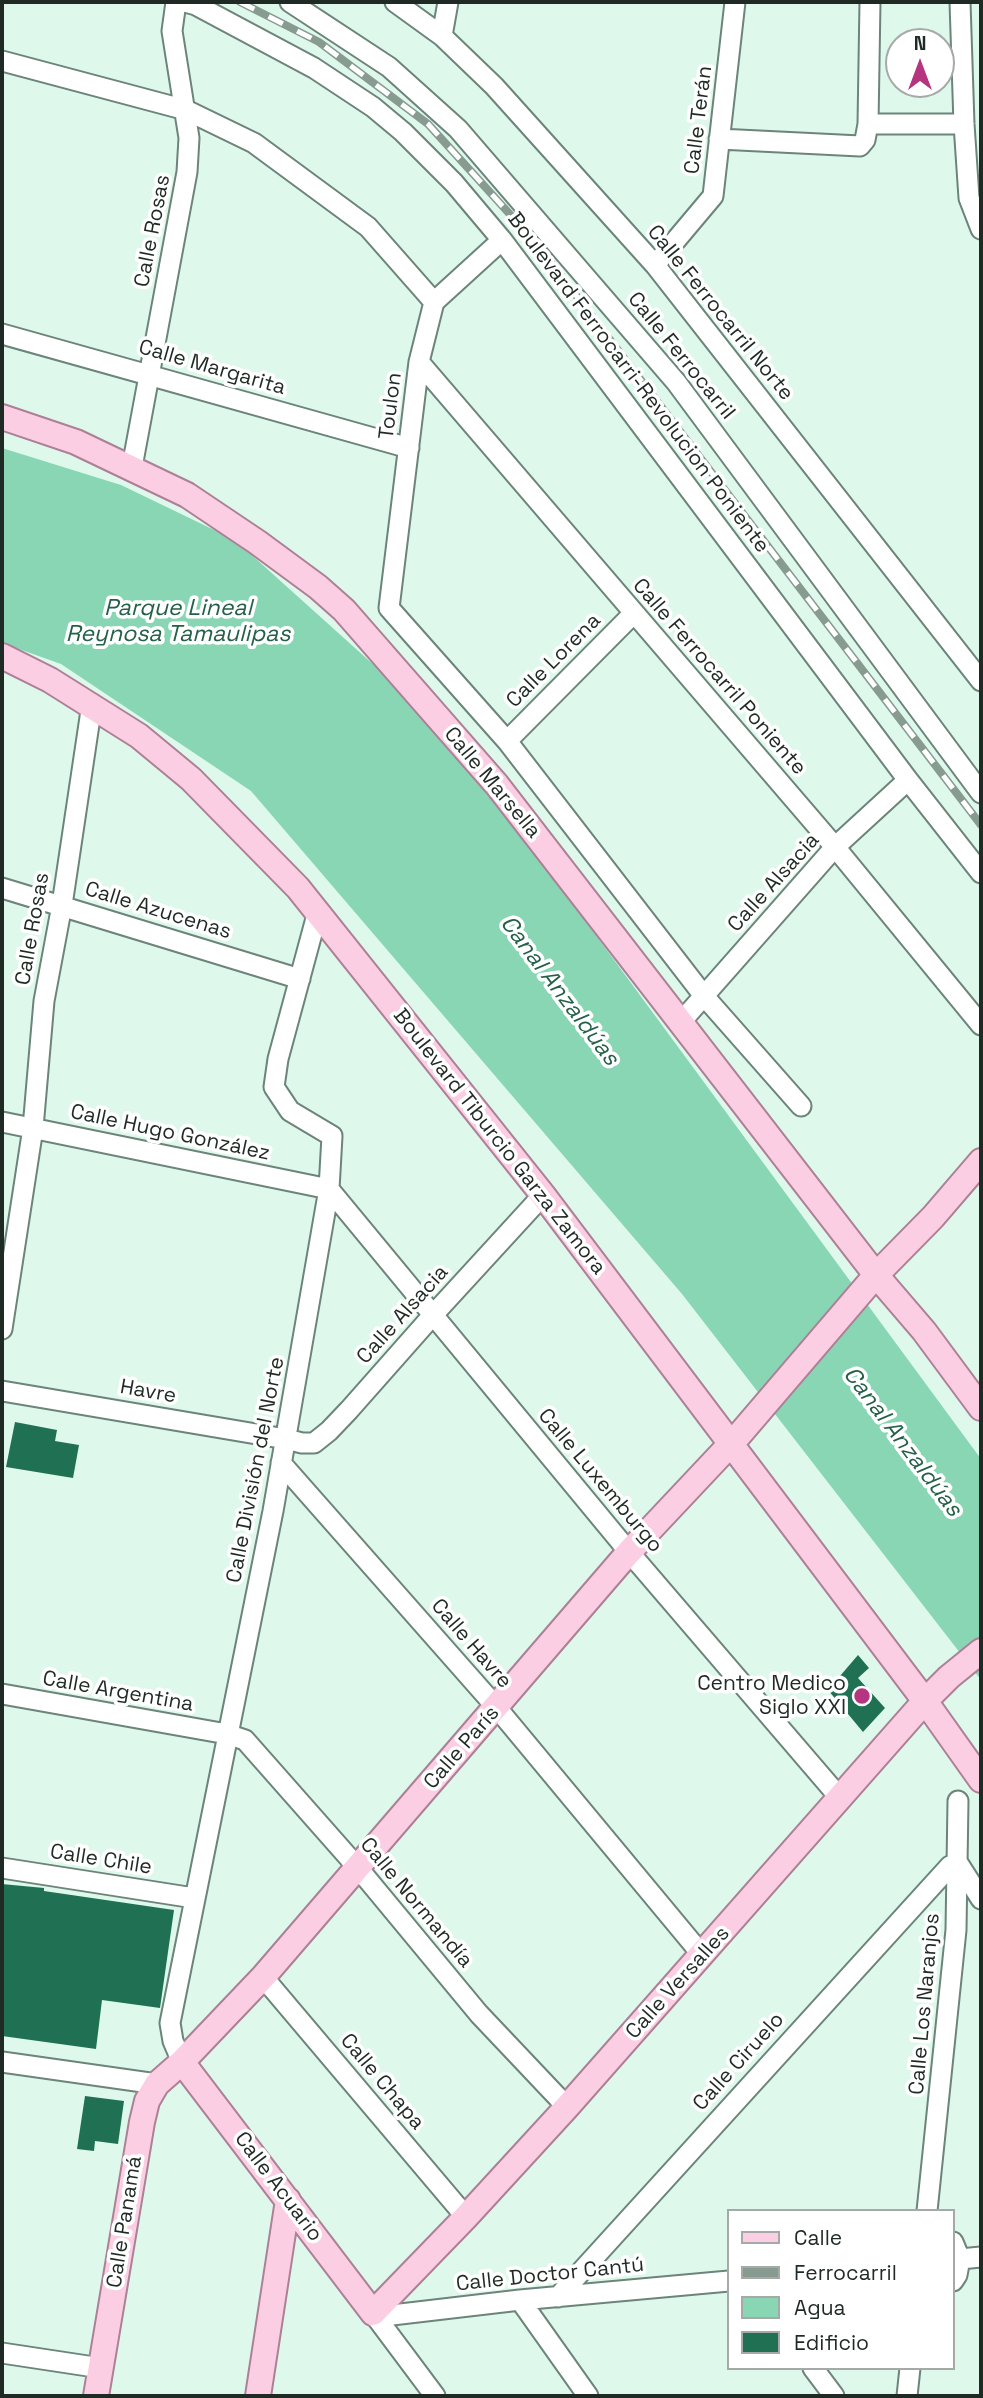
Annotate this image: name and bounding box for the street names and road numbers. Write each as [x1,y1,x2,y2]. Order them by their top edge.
street label: Calle Terán [680,64,718,176]
street label: Calle Rosas [130,173,176,289]
street label: Boulevard Ferrocarri-Revolucion Poniente [502,208,774,558]
street label: Calle Ferrocarril Norte [641,220,799,406]
street label: Calle Ferrocarril [622,287,740,425]
street label: Calle Margarita [136,335,288,401]
street label: Toulon [374,371,408,441]
street label: Calle Ferrocarril Poniente [627,574,811,780]
street label: Calle Lorena [502,609,606,713]
street label: Calle Marsella [438,722,546,844]
street label: Calle Alsacia [723,828,825,938]
street label: Calle Rosas [11,871,55,987]
street label: Calle Azucenas [82,877,234,945]
street label: Boulevard Tiburcio Garza Zamora [387,1004,611,1280]
street label: Calle Hugo González [68,1100,272,1166]
street label: Calle Alsacia [352,1260,454,1370]
street label: Calle División del Norte [222,1355,290,1585]
street label: Havre [118,1375,178,1409]
street label: Calle Luxemburgo [532,1404,668,1558]
street label: Calle Havre [425,1594,517,1694]
street label: Calle Argentina [41,1666,195,1718]
street label: Calle París [419,1701,505,1795]
street label: Calle Normandía [354,1833,478,1973]
street label: Calle Chile [48,1840,154,1880]
street label: Calle Los Naranjos [905,1912,945,2096]
street label: Calle Versalles [621,1921,735,2045]
street label: Calle Ciruelo [688,2008,790,2116]
street label: Calle Chapa [335,2029,429,2135]
street label: Calle Acuario [229,2127,327,2247]
street label: Calle Panamá [102,2154,148,2290]
street label: Calle Doctor Cantú [455,2253,645,2297]

